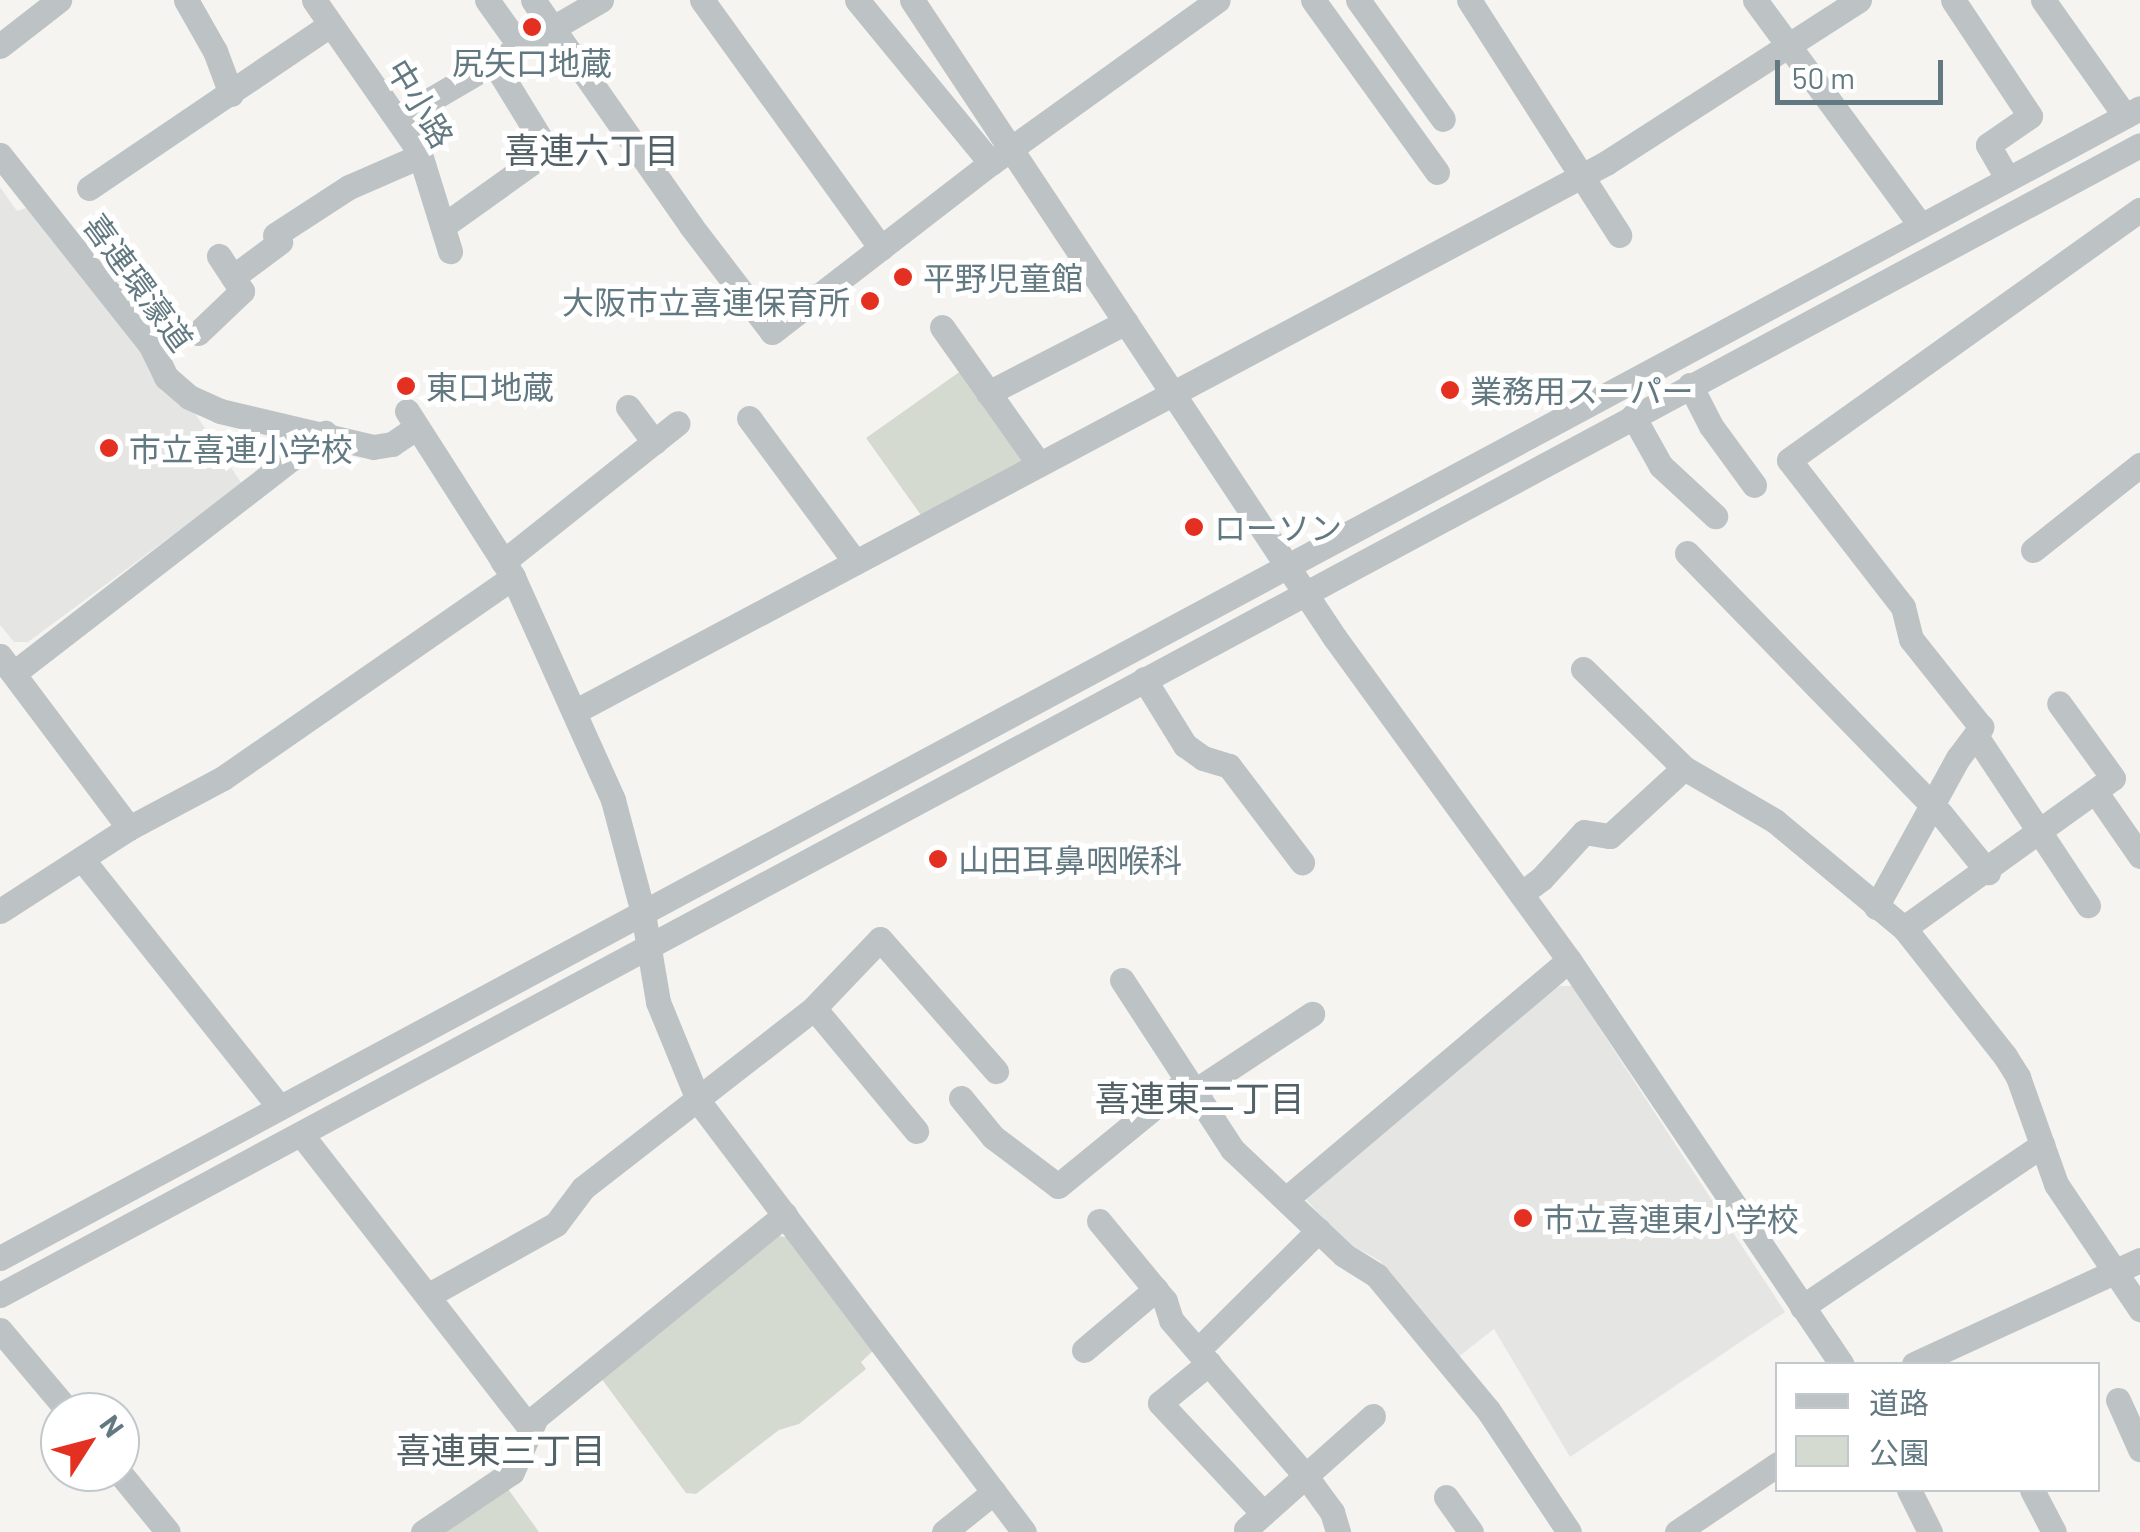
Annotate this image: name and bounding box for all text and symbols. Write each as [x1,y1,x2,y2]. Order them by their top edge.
marker: 尻矢口地蔵 [521,16,543,38]
scale bar [1780,40,1948,102]
place label: 尻矢口地蔵 [452,43,612,81]
street label: 中小路 [380,52,462,154]
text: 50 m [1792,59,1855,95]
district label: 喜連六丁目 [505,128,679,170]
street label: 喜連環濠道 [76,206,202,358]
place label: 平野児童館 [923,258,1083,296]
marker: 平野児童館 [892,266,914,288]
place label: 大阪市立喜連保育所 [562,282,850,320]
marker: 大阪市立喜連保育所 [859,290,881,312]
place label: 東口地蔵 [426,367,554,405]
place label: 業務用スーパー [1470,371,1694,409]
marker: 東口地蔵 [395,375,417,397]
marker: 業務用スーパー [1439,379,1461,401]
place label: 市立喜連小学校 [129,429,353,467]
marker: 市立喜連小学校 [98,437,120,459]
place label: ローソン [1214,508,1342,546]
marker: ローソン [1183,516,1205,538]
place label: 山田耳鼻咽喉科 [958,840,1182,878]
marker: 山田耳鼻咽喉科 [927,848,949,870]
district label: 喜連東二丁目 [1095,1076,1305,1118]
place label: 市立喜連東小学校 [1543,1199,1799,1237]
marker: 市立喜連東小学校 [1512,1207,1534,1229]
legend [1775,1362,2100,1492]
text: 道路 [1869,1384,1929,1420]
north arrow [40,1392,140,1492]
text: N [93,1408,132,1443]
district label: 喜連東三丁目 [396,1428,606,1470]
text: 公園 [1869,1434,1929,1470]

